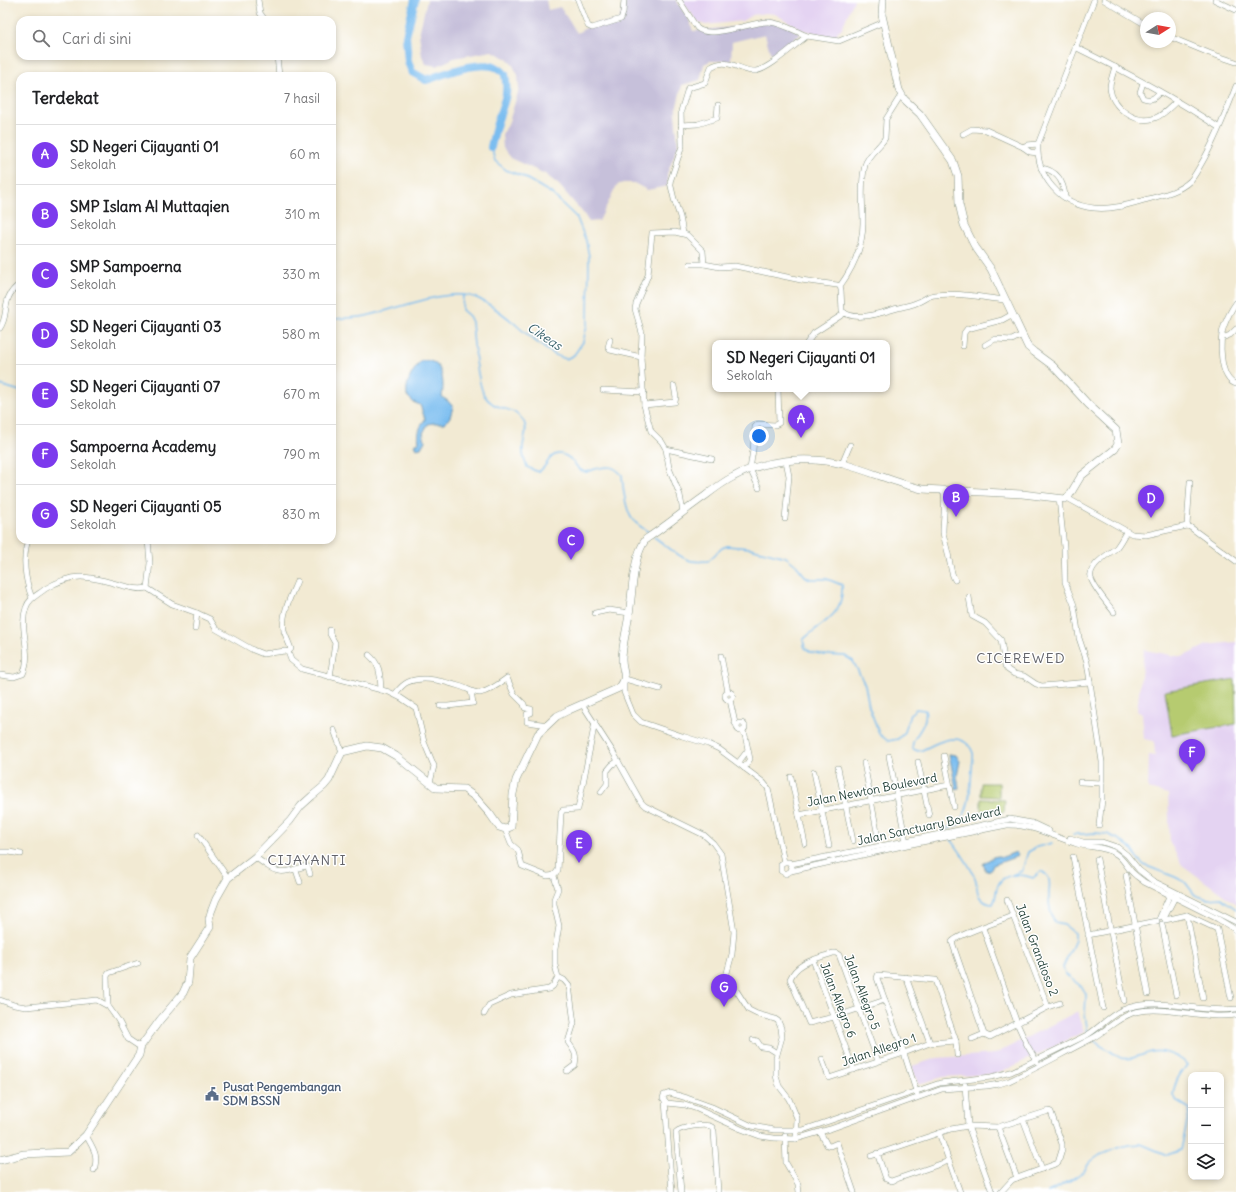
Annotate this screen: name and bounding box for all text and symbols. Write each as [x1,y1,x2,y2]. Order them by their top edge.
north arrow [1140,12,1176,48]
search box [16,16,336,60]
icon: search [30,27,52,49]
text: Cari di sini [62,29,131,48]
text: Terdekat [32,87,99,109]
text: 7 hasil [284,90,320,107]
text: SD Negeri Cijayanti 01 [70,137,219,156]
text: A [41,146,49,163]
text: 60 m [289,146,320,163]
text: Sekolah [70,156,116,173]
text: SMP Islam Al Muttaqien [70,197,230,216]
text: B [41,206,49,223]
text: 310 m [285,206,320,223]
text: Sekolah [70,216,116,233]
text: SMP Sampoerna [70,257,182,276]
text: C [41,266,49,283]
text: 330 m [282,266,320,283]
text: Sekolah [70,276,116,293]
text: SD Negeri Cijayanti 03 [70,317,221,336]
water label: Cikeas [524,319,566,355]
text: D [40,326,50,343]
text: 580 m [282,326,320,343]
text: Sekolah [70,336,116,353]
popup [712,340,890,392]
text: SD Negeri Cijayanti 01 [727,348,875,367]
text: Sekolah [727,367,772,384]
text: SD Negeri Cijayanti 07 [70,377,220,396]
text: E [41,386,49,403]
text: 670 m [283,386,320,403]
text: Sekolah [70,396,116,413]
pin: A [788,405,814,438]
your location [749,426,769,446]
text: Sampoerna Academy [70,437,216,456]
text: F [41,446,49,463]
text: 790 m [283,446,320,463]
text: Sekolah [70,456,116,473]
pin: B [943,484,969,517]
pin: D [1138,485,1164,518]
text: SD Negeri Cijayanti 05 [70,497,222,516]
text: G [40,506,50,523]
text: 830 m [282,506,320,523]
text: Sekolah [70,516,116,533]
pin: C [558,527,584,560]
district label: CICEREWED [976,649,1066,667]
pin: F [1179,739,1205,772]
street label: Jalan Newton Boulevard [806,770,938,809]
street label: Jalan Sanctuary Boulevard [856,803,1002,848]
pin: E [566,830,592,863]
district label: CIJAYANTI [267,851,347,869]
street label: Jalan Grandioso 2 [1013,902,1062,998]
street label: Jalan Allegro 5 [841,952,884,1032]
street label: Jalan Allegro 6 [817,960,860,1040]
pin: G [711,974,737,1007]
street label: Jalan Allegro 1 [840,1030,918,1069]
map controls [1188,1072,1224,1180]
button: + [1188,1072,1224,1108]
place label: Pusat Pengembangan SDM BSSN [223,1079,341,1108]
public building icon: Pusat Pengembangan SDM BSSN [204,1086,220,1102]
button: − [1188,1108,1224,1144]
button: layers [1188,1144,1224,1180]

